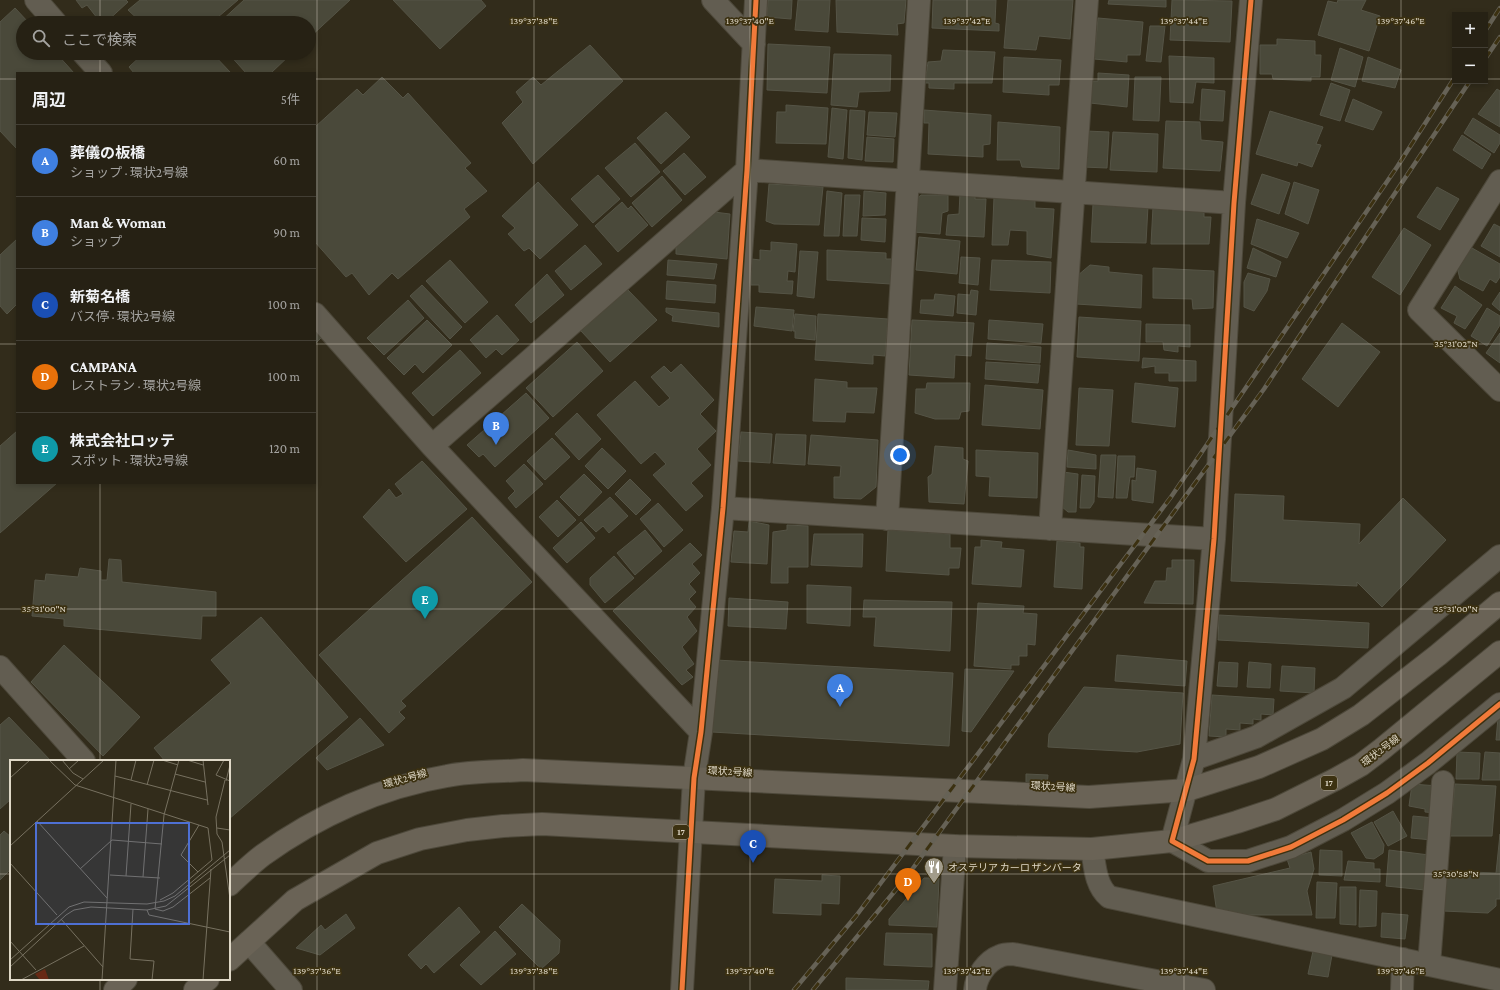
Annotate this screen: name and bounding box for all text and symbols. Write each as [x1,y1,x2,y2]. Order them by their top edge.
map controls [1452,12,1488,84]
button: + [1452,12,1488,48]
text: 139°37'38"E [510,15,558,26]
text: 139°37'40"E [726,15,774,26]
text: 139°37'42"E [944,15,991,26]
text: 139°37'44"E [1160,15,1208,26]
text: 139°37'46"E [1377,15,1425,26]
search box [16,16,316,60]
icon: search [30,27,52,49]
text: ここで検索 [62,32,137,48]
button: − [1452,48,1488,84]
text: 周辺 [32,91,66,110]
text: 5件 [281,92,300,107]
text: 葬儀の板橋 [70,145,145,161]
text: A [41,153,49,168]
text: 60 m [273,153,300,168]
text: ショップ · 環状2号線 [70,165,188,180]
text: Man & Woman [70,215,166,231]
text: B [41,225,49,240]
text: 90 m [273,225,300,240]
text: ショップ [70,234,122,249]
text: 新菊名橋 [70,289,130,305]
text: C [41,297,49,312]
text: 100 m [268,297,300,312]
text: バス停 · 環状2号線 [70,309,175,324]
text: 35°31'02"N [1434,338,1478,349]
text: CAMPANA [70,359,137,375]
text: D [41,369,49,384]
text: 100 m [268,369,300,384]
text: レストラン · 環状2号線 [70,378,201,393]
pin: B [483,412,509,445]
text: 株式会社ロッテ [70,433,175,449]
text: E [41,441,49,456]
text: 120 m [269,441,300,456]
your location [890,445,910,465]
text: スポット · 環状2号線 [70,453,188,468]
pin: E [412,586,438,619]
text: 35°31'00"N [22,603,67,614]
text: 35°31'00"N [1434,603,1479,614]
pin: A [827,674,853,707]
street label: 環状2号線 [1359,733,1401,768]
inset map [10,760,230,980]
street label: 環状2号線 [707,765,753,778]
street label: 環状2号線 [382,767,428,790]
road number: 17 [1321,776,1337,790]
street label: 環状2号線 [1030,780,1076,793]
road number: 17 [673,825,689,839]
pin: C [740,830,766,863]
restaurant icon: オステリア カーロ ザンパータ [923,856,945,884]
place label: オステリア カーロ ザンパータ [948,862,1082,873]
pin: D [895,868,921,901]
text: 35°30'58"N [1433,868,1479,879]
text: 139°37'36"E [293,965,341,976]
text: 139°37'38"E [510,965,558,976]
text: 139°37'40"E [726,965,774,976]
text: 139°37'42"E [944,965,991,976]
text: 139°37'44"E [1160,965,1208,976]
text: 139°37'46"E [1377,965,1425,976]

